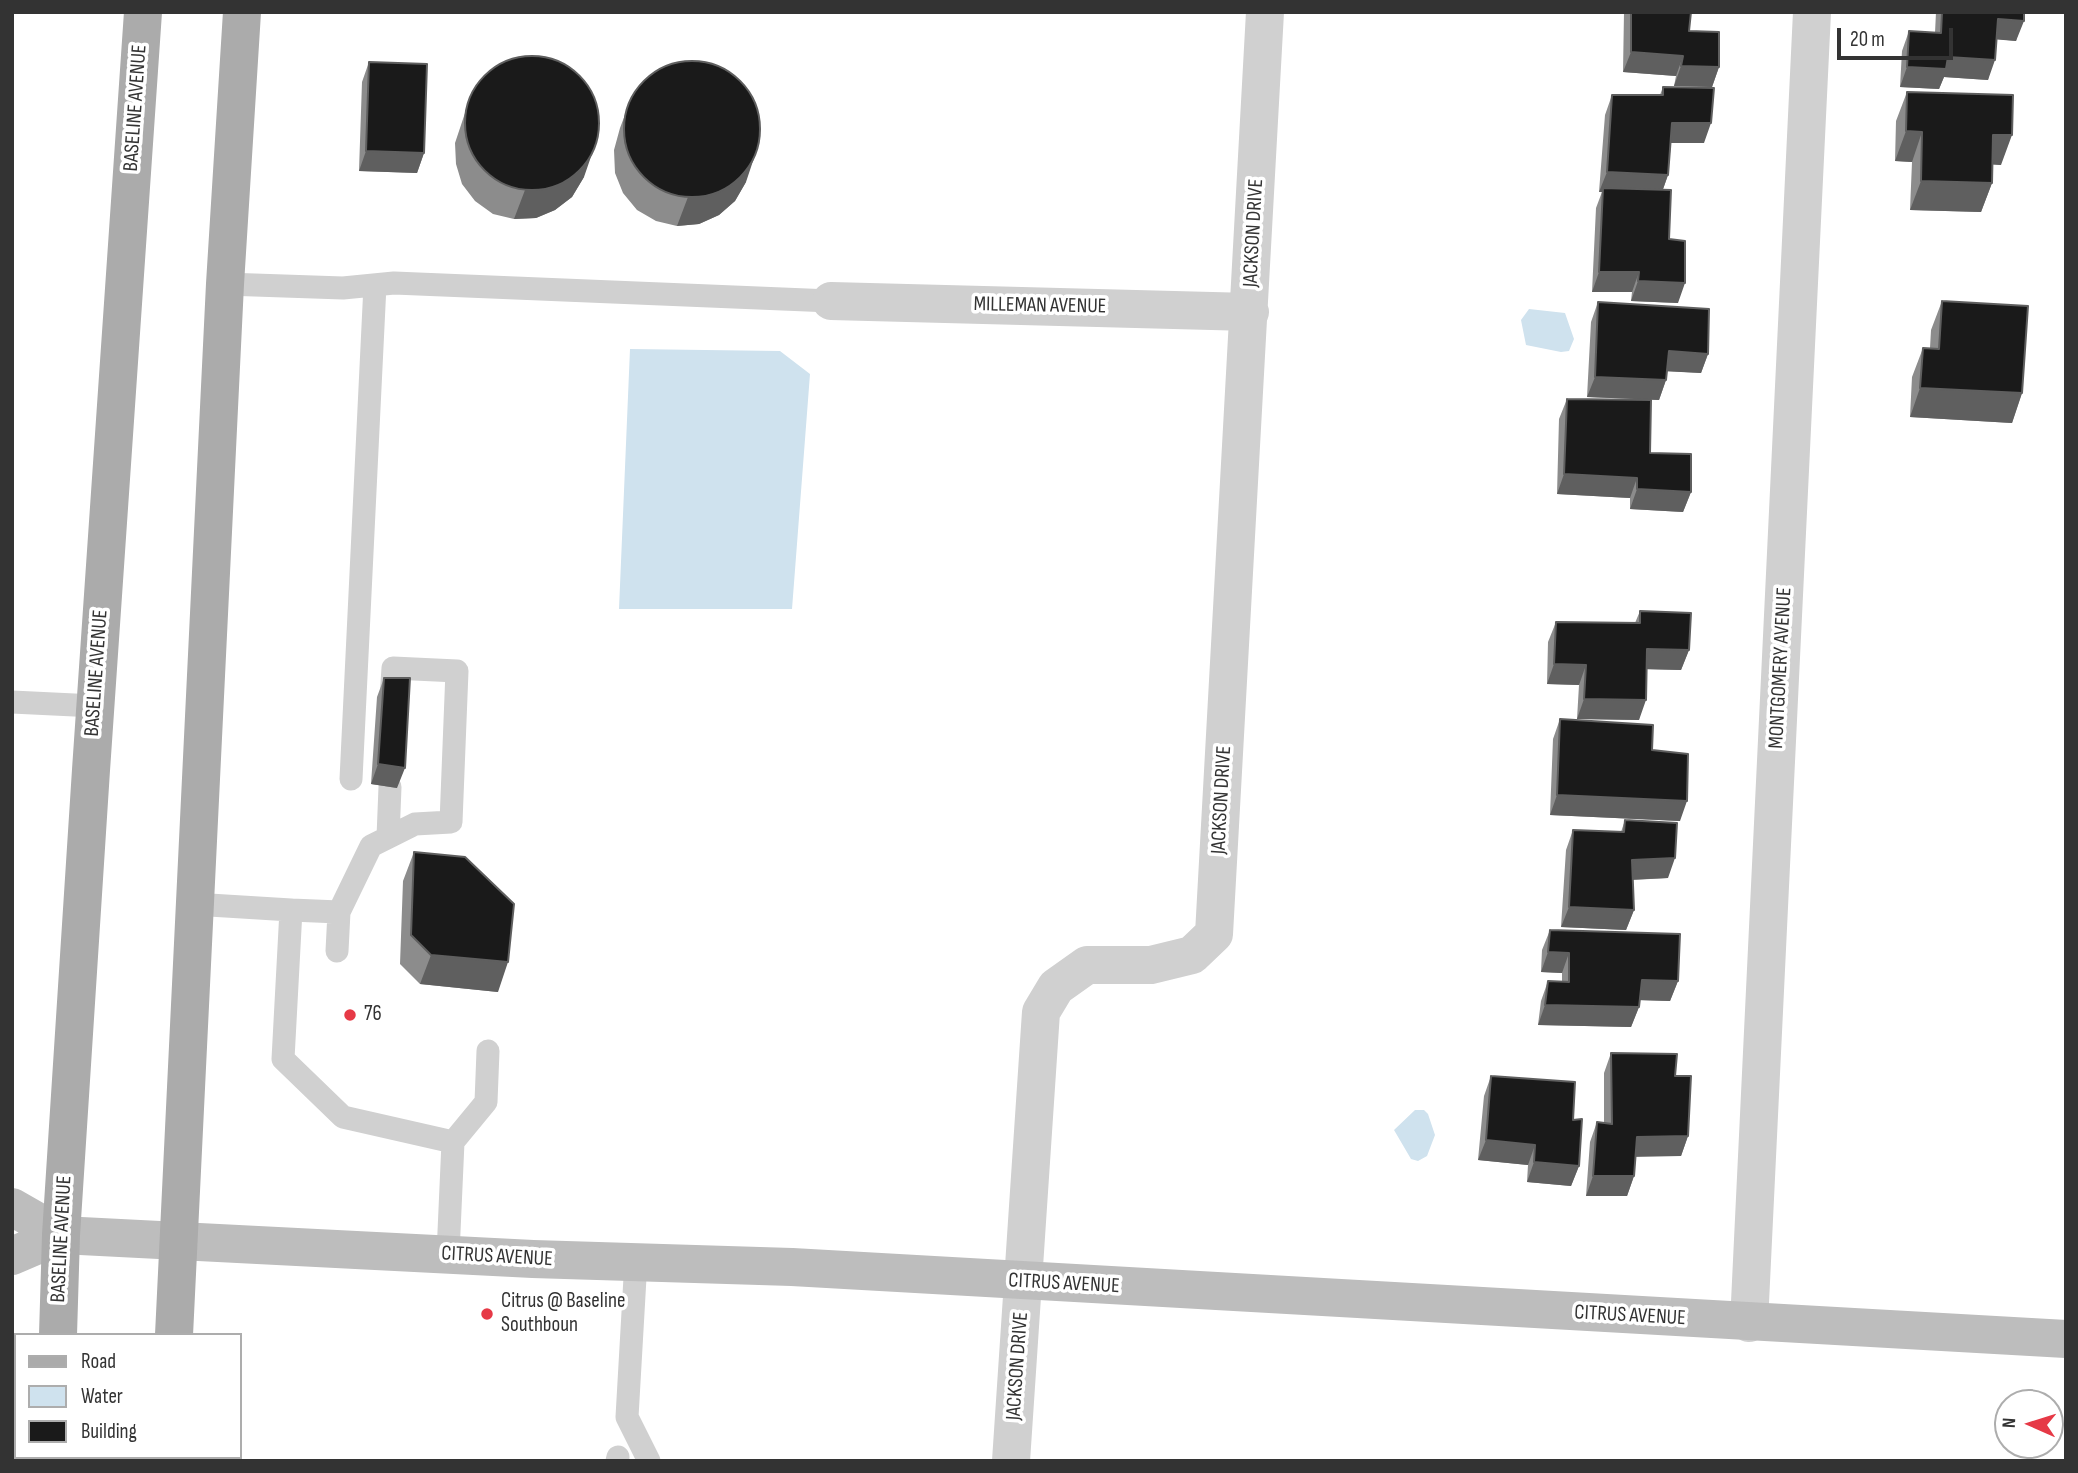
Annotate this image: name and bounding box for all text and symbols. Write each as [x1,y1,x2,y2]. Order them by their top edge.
scale bar [1840,14,1955,58]
text: 20 m [1850,27,1885,52]
street label: BASELINE AVENUE [119,44,153,172]
street label: JACKSON DRIVE [1239,178,1269,288]
street label: MILLEMAN AVENUE [973,292,1107,320]
street label: MONTGOMERY AVENUE [1764,587,1798,749]
street label: BASELINE AVENUE [80,609,114,737]
street label: JACKSON DRIVE [1207,745,1237,855]
place label: 76 [364,1002,382,1028]
marker: 76 [342,1007,358,1023]
street label: BASELINE AVENUE [46,1175,78,1303]
street label: CITRUS AVENUE [441,1241,553,1273]
street label: CITRUS AVENUE [1008,1268,1120,1300]
place label: Citrus @ Baseline Southboun [501,1289,625,1339]
street label: CITRUS AVENUE [1574,1300,1686,1332]
marker: Citrus @ Baseline Southboun [479,1306,495,1322]
street label: JACKSON DRIVE [1002,1311,1034,1421]
legend [14,1333,242,1459]
text: Road [81,1349,116,1374]
text: Water [81,1384,123,1409]
north arrow [1994,1389,2064,1459]
text: N [1998,1417,2021,1429]
text: Building [81,1419,137,1444]

